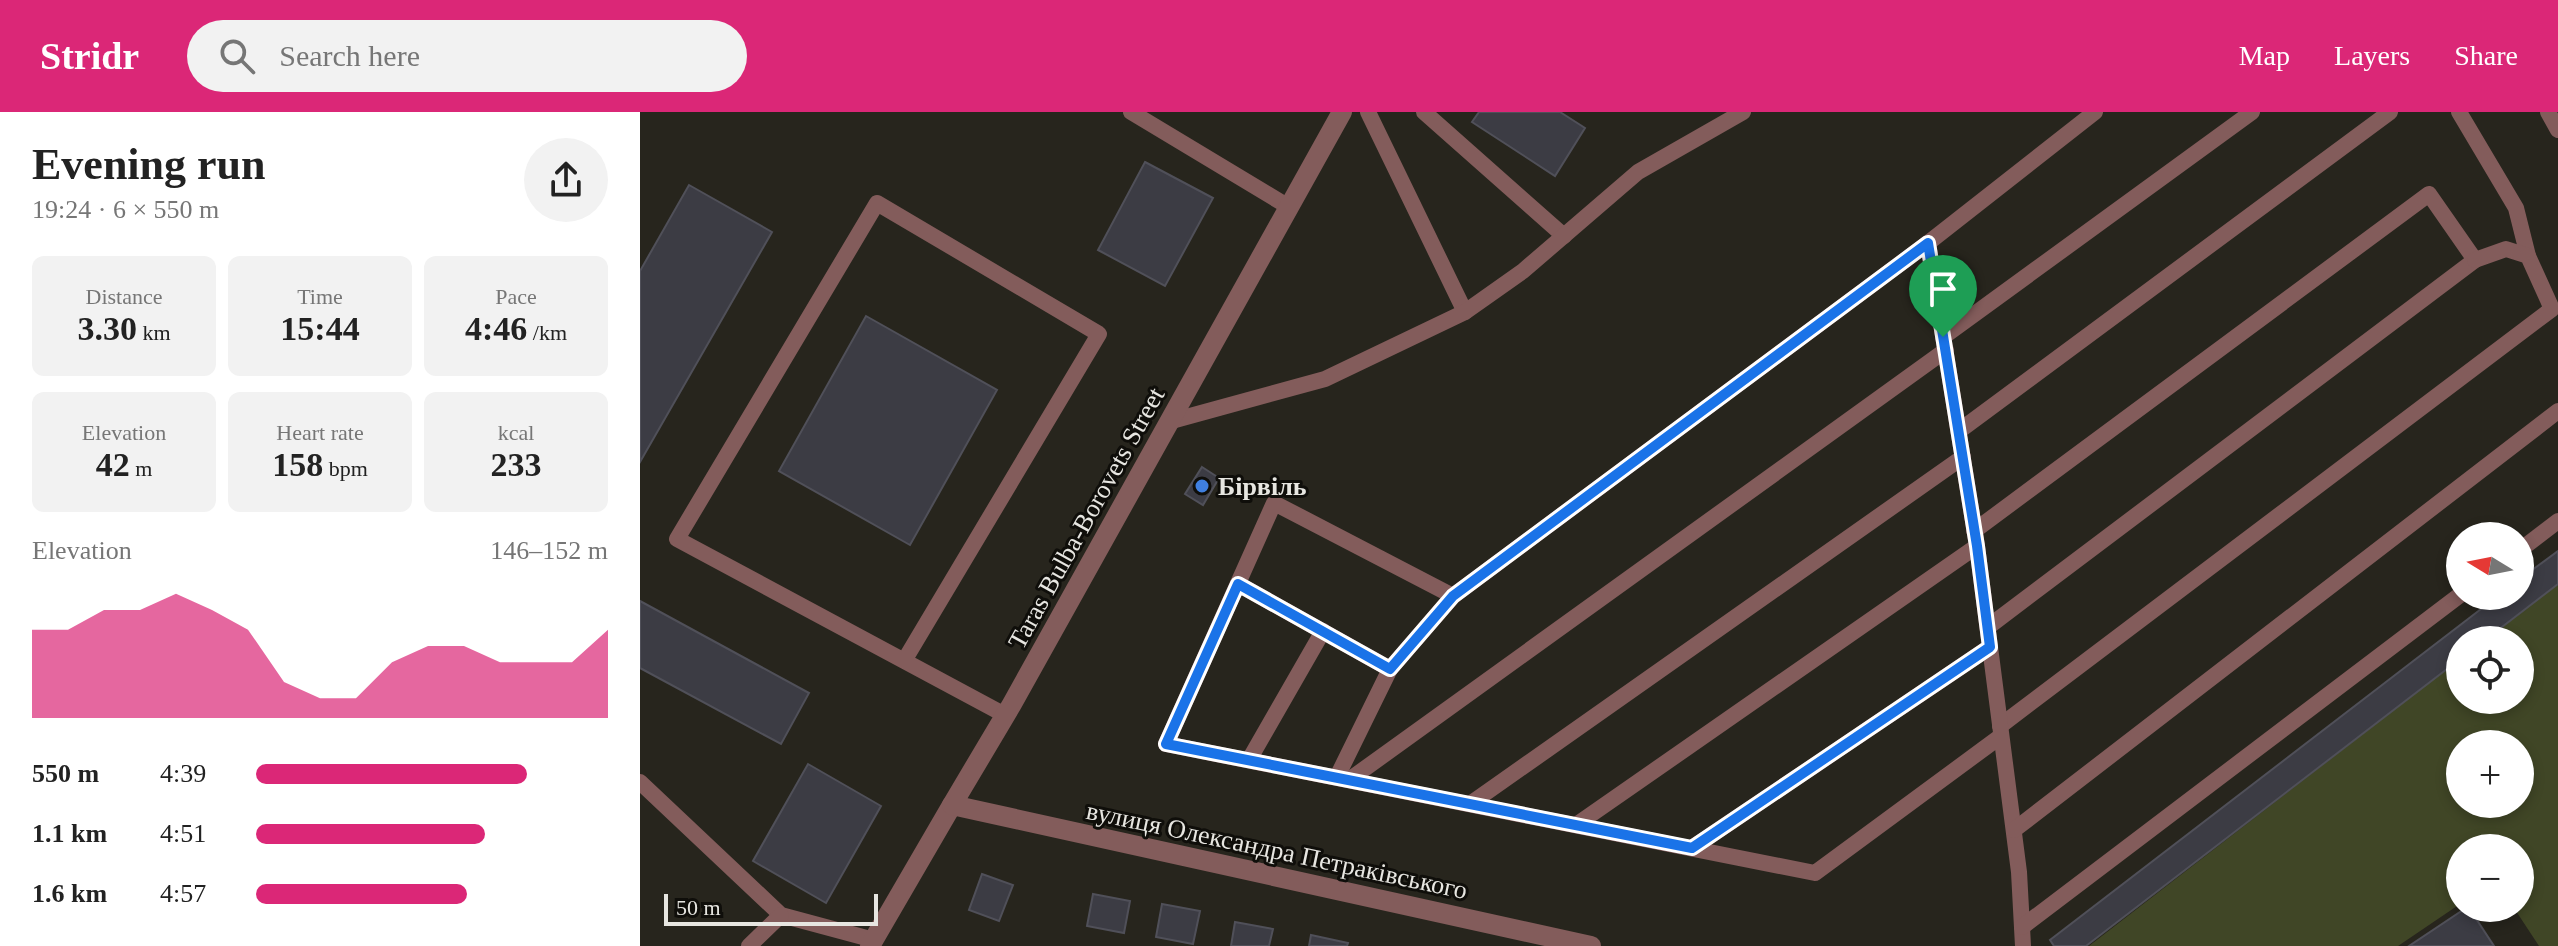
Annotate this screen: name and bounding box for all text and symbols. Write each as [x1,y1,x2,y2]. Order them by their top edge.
search box [187,20,747,92]
icon: search [215,34,259,78]
text: Stridr [40,35,139,77]
text: Search here [279,39,420,72]
text: Map [2239,40,2290,71]
text: Layers [2334,40,2410,71]
text: Share [2454,40,2518,71]
button: share [524,138,608,222]
text: Evening run [32,140,266,189]
text: 19:24 · 6 × 550 m [32,195,219,224]
pin [1909,255,1977,337]
icon: arrive [1921,267,1965,311]
text: Distance [86,284,162,309]
text: Time [297,284,343,309]
text: Pace [495,284,537,309]
text: 3.30 [77,310,137,347]
text: 15:44 [280,310,360,347]
text: 4:46 [465,310,527,347]
text: km [137,320,171,345]
text: /km [527,320,567,345]
street label: Taras Bulba-Borovets Street [1002,382,1171,654]
text: Elevation [82,420,166,445]
text: Heart rate [276,420,364,445]
text: kcal [498,420,534,445]
text: 42 [96,446,130,483]
text: 158 [272,446,323,483]
text: 233 [491,446,542,483]
text: m [130,456,152,481]
text: bpm [323,456,368,481]
place label: Бірвіль [1218,472,1307,501]
marker: Бірвіль [1193,477,1211,495]
north arrow [2446,522,2534,610]
map controls [2446,522,2534,922]
text: Elevation [32,536,132,565]
text: 146–152 m [490,536,608,565]
button: locate [2446,626,2534,714]
button: + [2446,730,2534,818]
text: 550 m [32,759,99,788]
text: 4:39 [160,759,206,788]
street label: вулиця Олександра Петраківського [1084,796,1470,905]
text: 1.1 km [32,819,107,848]
text: 4:51 [160,819,206,848]
button: − [2446,834,2534,922]
text: 1.6 km [32,879,107,908]
text: 4:57 [160,879,206,908]
scale bar [664,890,878,926]
text: 50 m [676,895,721,920]

